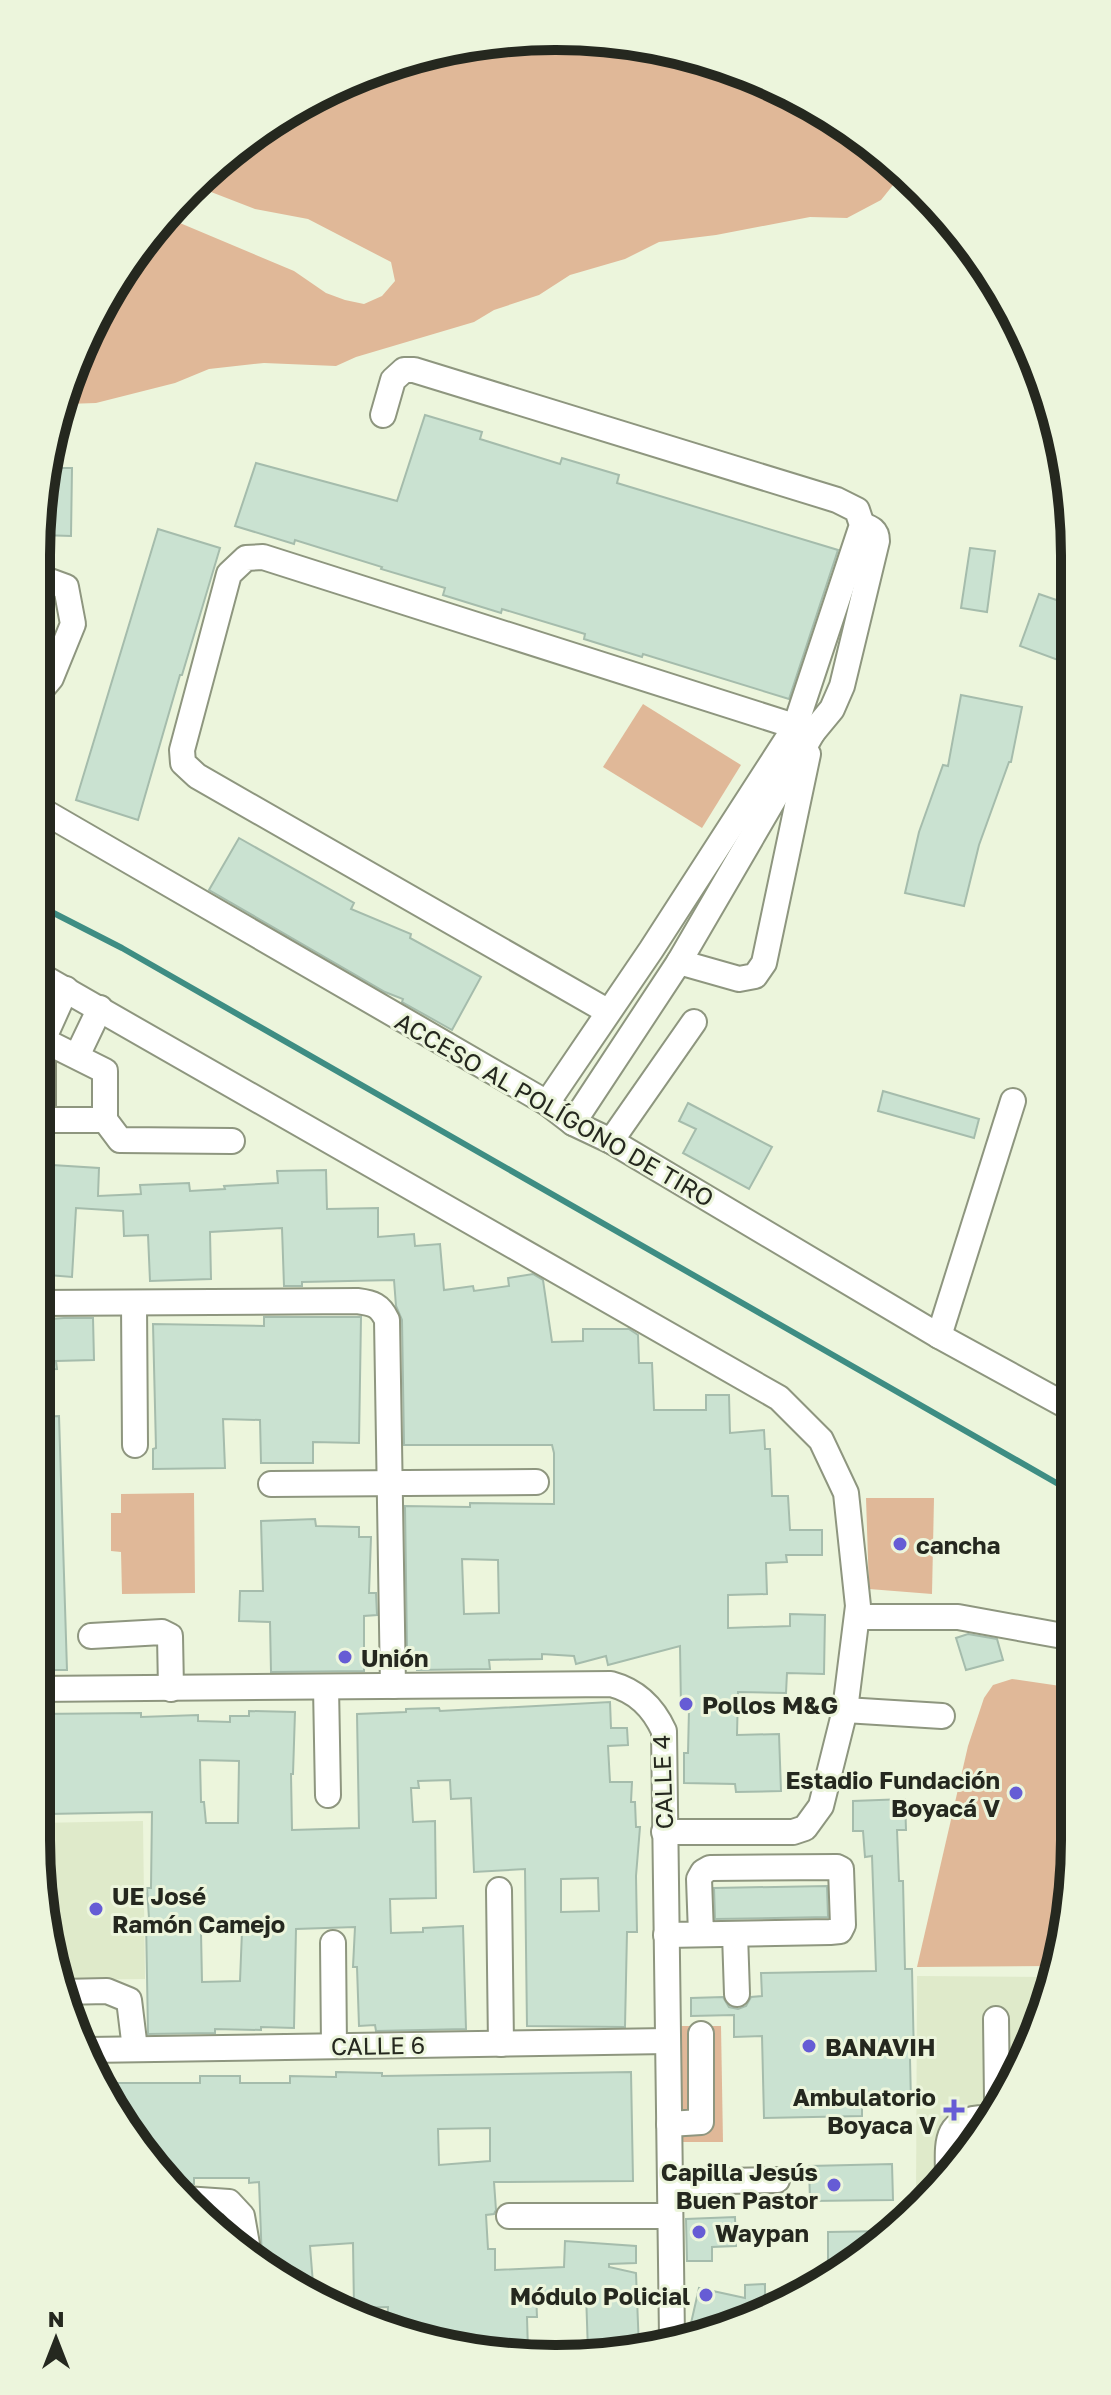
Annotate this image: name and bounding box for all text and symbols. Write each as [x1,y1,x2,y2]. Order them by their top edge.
street label: ACCESO AL POLÍGONO DE TIRO [391,1006,719,1212]
place label: cancha [916,1530,1001,1559]
marker: cancha [891,1535,909,1553]
place label: Unión [361,1643,429,1672]
marker: Unión [336,1648,354,1666]
place label: Pollos M&G [702,1690,838,1719]
marker: Pollos M&G [677,1695,695,1713]
street label: CALLE 4 [646,1734,678,1830]
place label: Estadio Fundación Boyacá V [785,1765,1000,1822]
marker: Estadio Fundación Boyacá V [1007,1784,1025,1802]
place label: UE José Ramón Camejo [112,1881,285,1938]
marker: UE José Ramón Camejo [87,1900,105,1918]
street label: CALLE 6 [331,2030,425,2060]
place label: BANAVIH [825,2032,935,2061]
marker: BANAVIH [800,2037,818,2055]
place label: Ambulatorio Boyaca V [793,2082,936,2139]
marker: Ambulatorio Boyaca V [943,2099,965,2121]
place label: Capilla Jesús Buen Pastor [661,2157,818,2214]
marker: Capilla Jesús Buen Pastor [825,2176,843,2194]
place label: Waypan [715,2218,809,2247]
marker: Waypan [690,2223,708,2241]
place label: Módulo Policial [510,2281,690,2310]
marker: Módulo Policial [697,2286,715,2304]
north arrow [16,2299,96,2379]
text: N [48,2305,64,2332]

